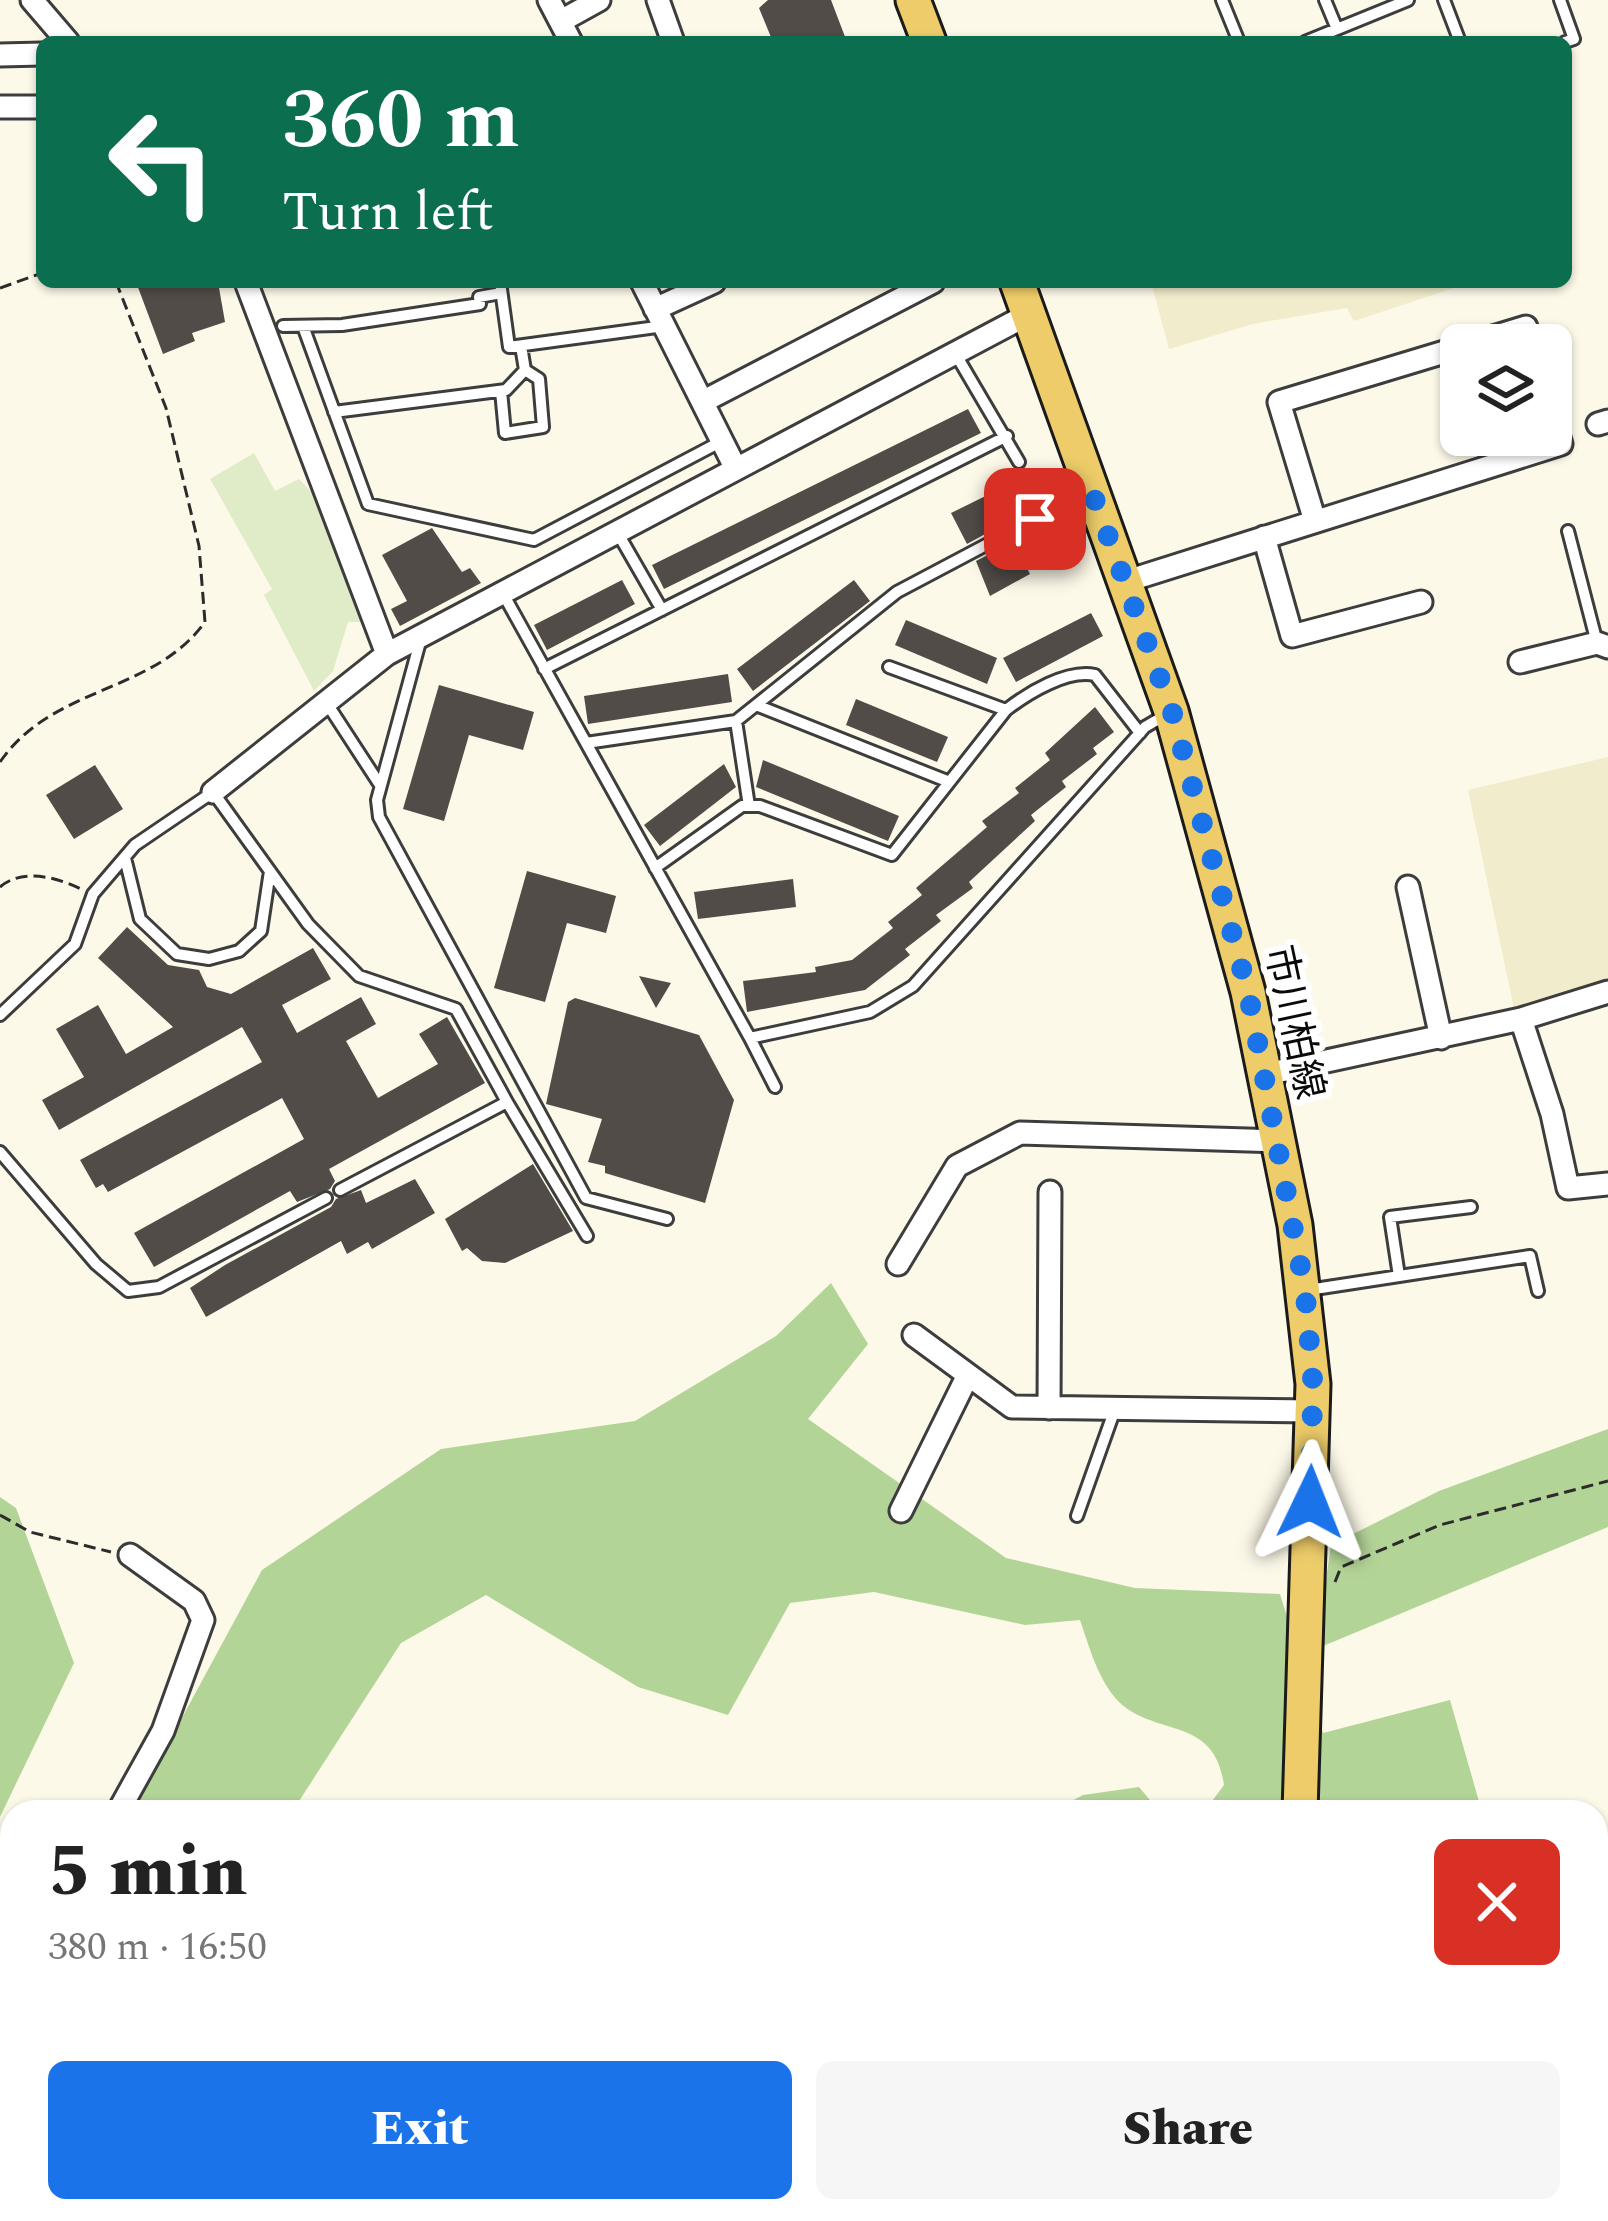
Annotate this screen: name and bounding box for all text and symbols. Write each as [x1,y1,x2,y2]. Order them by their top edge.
text: 360 m [282,57,520,185]
icon: left [84,84,240,240]
text: Turn left [282,172,494,254]
map controls [1440,324,1572,456]
button: layers [1440,324,1572,456]
pin [984,468,1086,570]
icon: arrive [1002,486,1068,552]
street label: 市川柏線 [1248,940,1339,1105]
position arrow [1247,1439,1373,1565]
text: 5 min [48,1818,247,1927]
button: close [1434,1839,1560,1965]
text: 380 m · 16:50 [48,1918,267,1977]
button: Exit [48,2061,792,2199]
button: Share [816,2061,1560,2199]

